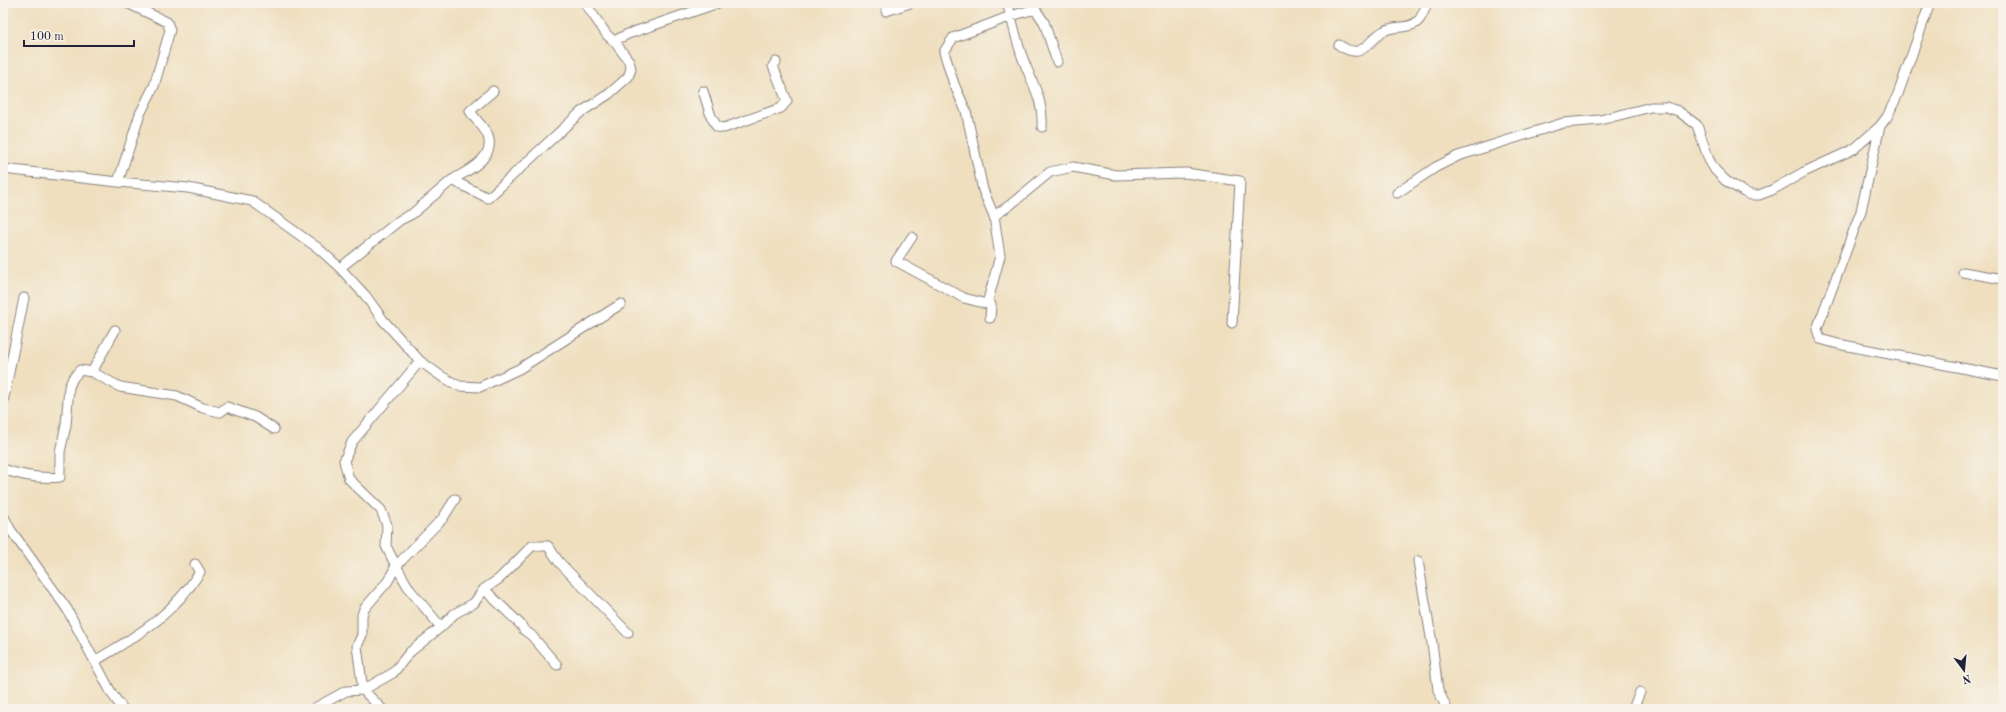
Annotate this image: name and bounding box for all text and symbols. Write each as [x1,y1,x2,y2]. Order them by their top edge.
scale bar [24,22,134,48]
text: 100 m [30,31,64,43]
north arrow [1944,650,1984,690]
text: N [1960,672,1972,685]

